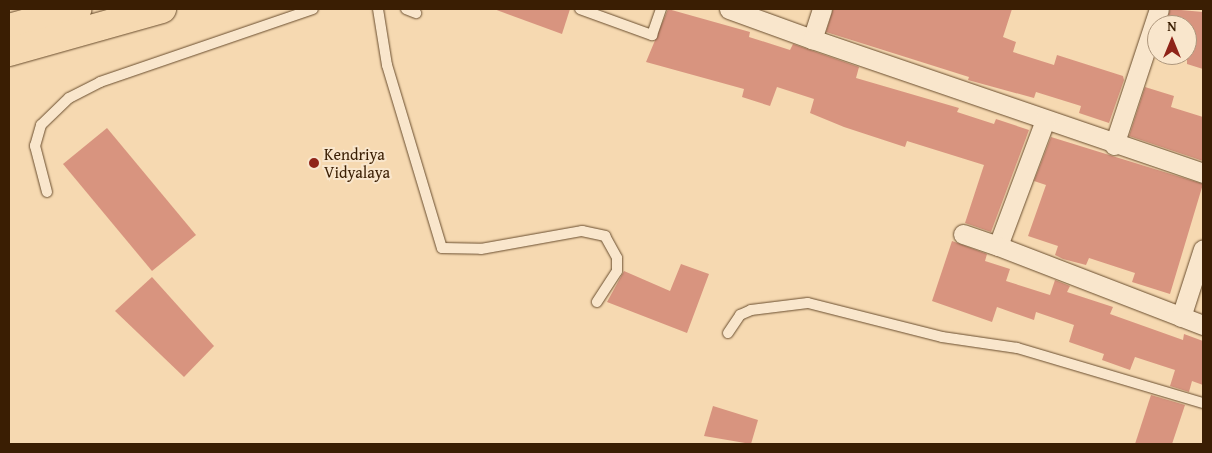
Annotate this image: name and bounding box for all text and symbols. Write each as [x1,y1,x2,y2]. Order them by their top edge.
north arrow [1147,15,1197,65]
text: N [1167,16,1177,36]
place label: Kendriya Vidyalaya [324,144,390,182]
marker: Kendriya Vidyalaya [308,157,320,169]

